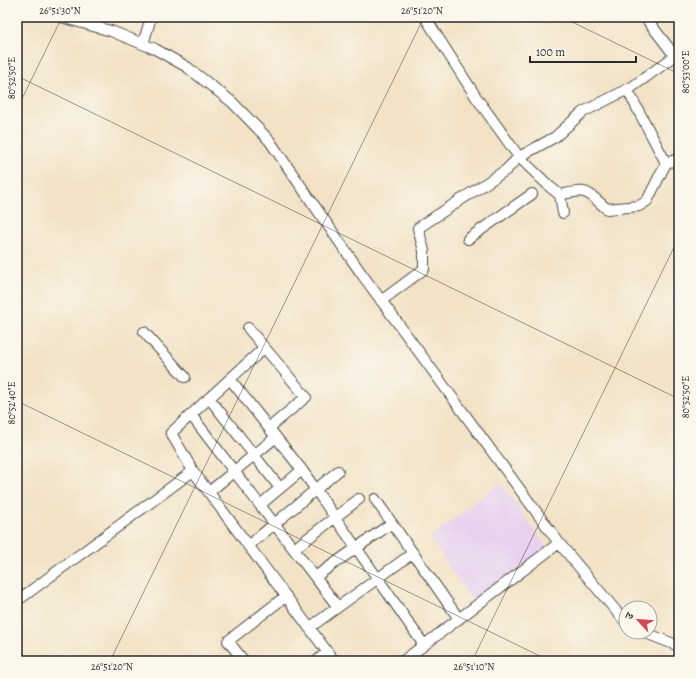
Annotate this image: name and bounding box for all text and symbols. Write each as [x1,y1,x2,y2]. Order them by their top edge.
text: 26°51'30"N [39,4,81,17]
text: 26°51'20"N [401,4,443,17]
scale bar [530,38,636,64]
text: 100 m [536,44,565,60]
text: 80°53'00"E [679,50,692,93]
text: 80°52'50"E [5,57,18,99]
text: 80°52'50"E [679,376,692,418]
text: 80°52'40"E [5,382,18,424]
north arrow [618,600,658,640]
text: उ [621,609,638,623]
text: 26°51'20"N [91,660,133,673]
text: 26°51'10"N [454,660,494,673]

